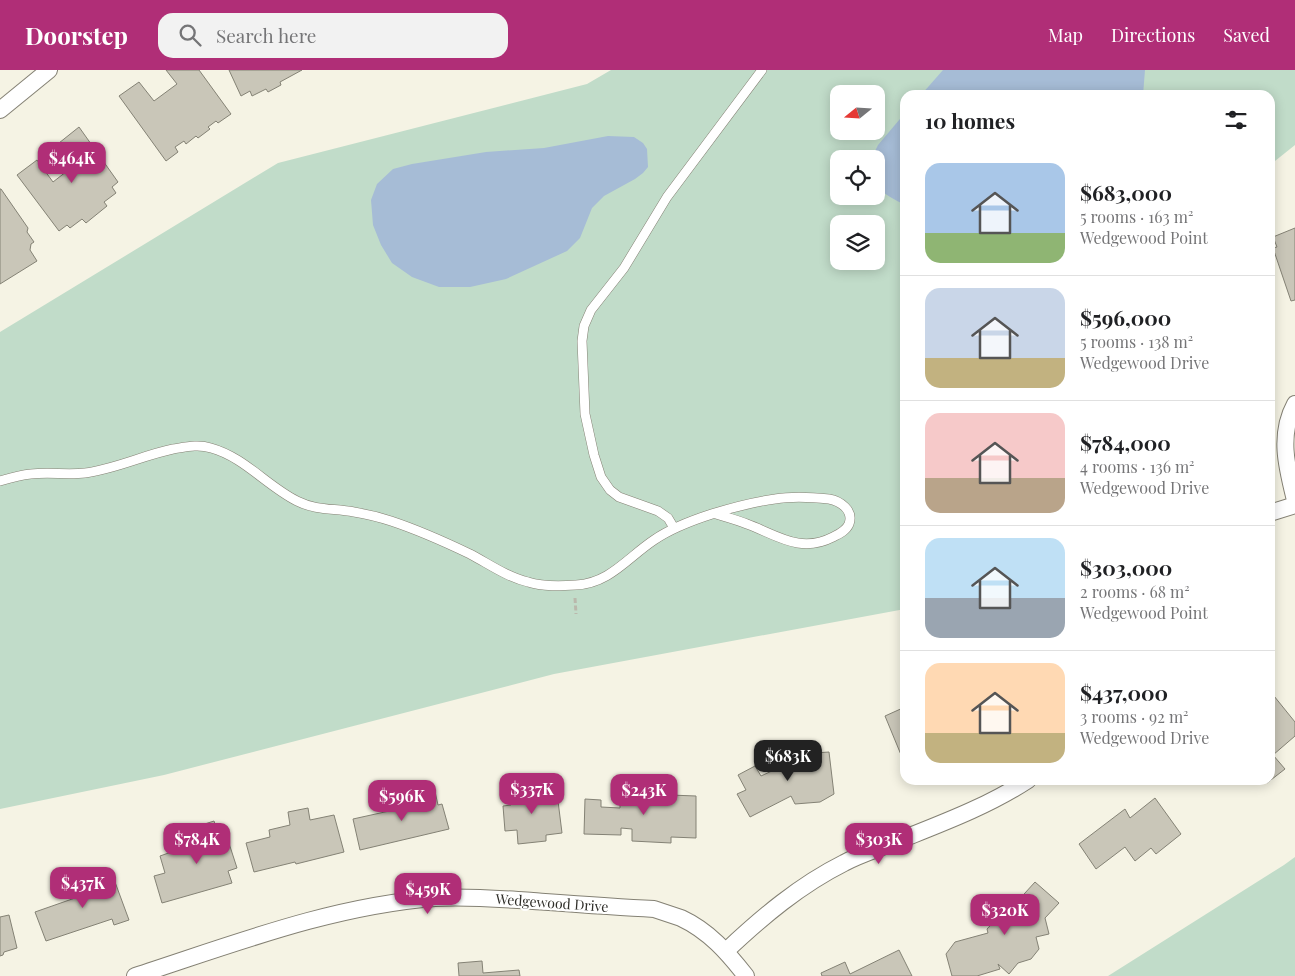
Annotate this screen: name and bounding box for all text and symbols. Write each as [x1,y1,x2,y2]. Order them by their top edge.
search box [158,13,508,58]
text: Doorstep [25,19,128,51]
icon: search [176,21,204,49]
text: Search here [216,22,316,48]
text: Map [1048,23,1083,47]
text: Directions [1111,23,1195,47]
text: Saved [1223,23,1270,47]
north arrow [830,85,885,140]
map controls [830,85,885,270]
text: 10 homes [925,106,1015,134]
icon: filters [1222,106,1250,134]
pin: $464K [37,142,107,184]
text: $464K [49,147,95,168]
button: locate [830,150,885,205]
text: $683,000 [1080,178,1172,206]
icon: home [965,183,1025,243]
text: 5 rooms · 163 m² [1080,206,1193,227]
button: layers [830,215,885,270]
text: Wedgewood Point [1080,227,1208,248]
text: $596,000 [1080,303,1171,331]
icon: home [965,308,1025,368]
text: 5 rooms · 138 m² [1080,331,1193,352]
text: Wedgewood Drive [1080,352,1209,373]
text: $784,000 [1080,428,1171,456]
icon: home [965,433,1025,493]
text: 4 rooms · 136 m² [1080,456,1195,477]
text: Wedgewood Drive [1080,477,1209,498]
text: $303,000 [1080,553,1172,581]
icon: home [965,558,1025,618]
text: 2 rooms · 68 m² [1080,581,1190,602]
text: Wedgewood Point [1080,602,1208,623]
text: $437,000 [1080,678,1168,706]
icon: home [965,683,1025,743]
text: 3 rooms · 92 m² [1080,706,1189,727]
text: Wedgewood Drive [1080,727,1209,748]
pin: $683K [753,740,823,782]
text: $683K [765,745,811,766]
pin: $337K [497,772,567,815]
pin: $243K [609,774,679,816]
text: $337K [510,778,554,799]
text: $243K [622,779,666,800]
pin: $596K [367,780,437,822]
text: $596K [379,785,425,806]
pin: $784K [162,822,232,865]
pin: $303K [844,822,914,865]
text: $784K [174,828,220,849]
text: $303K [856,828,902,849]
pin: $437K [48,866,118,909]
text: $437K [61,872,105,893]
pin: $459K [393,872,463,915]
text: $459K [405,878,451,899]
street label: Wedgewood Drive [494,889,609,916]
pin: $320K [970,894,1040,936]
text: $320K [981,899,1029,920]

